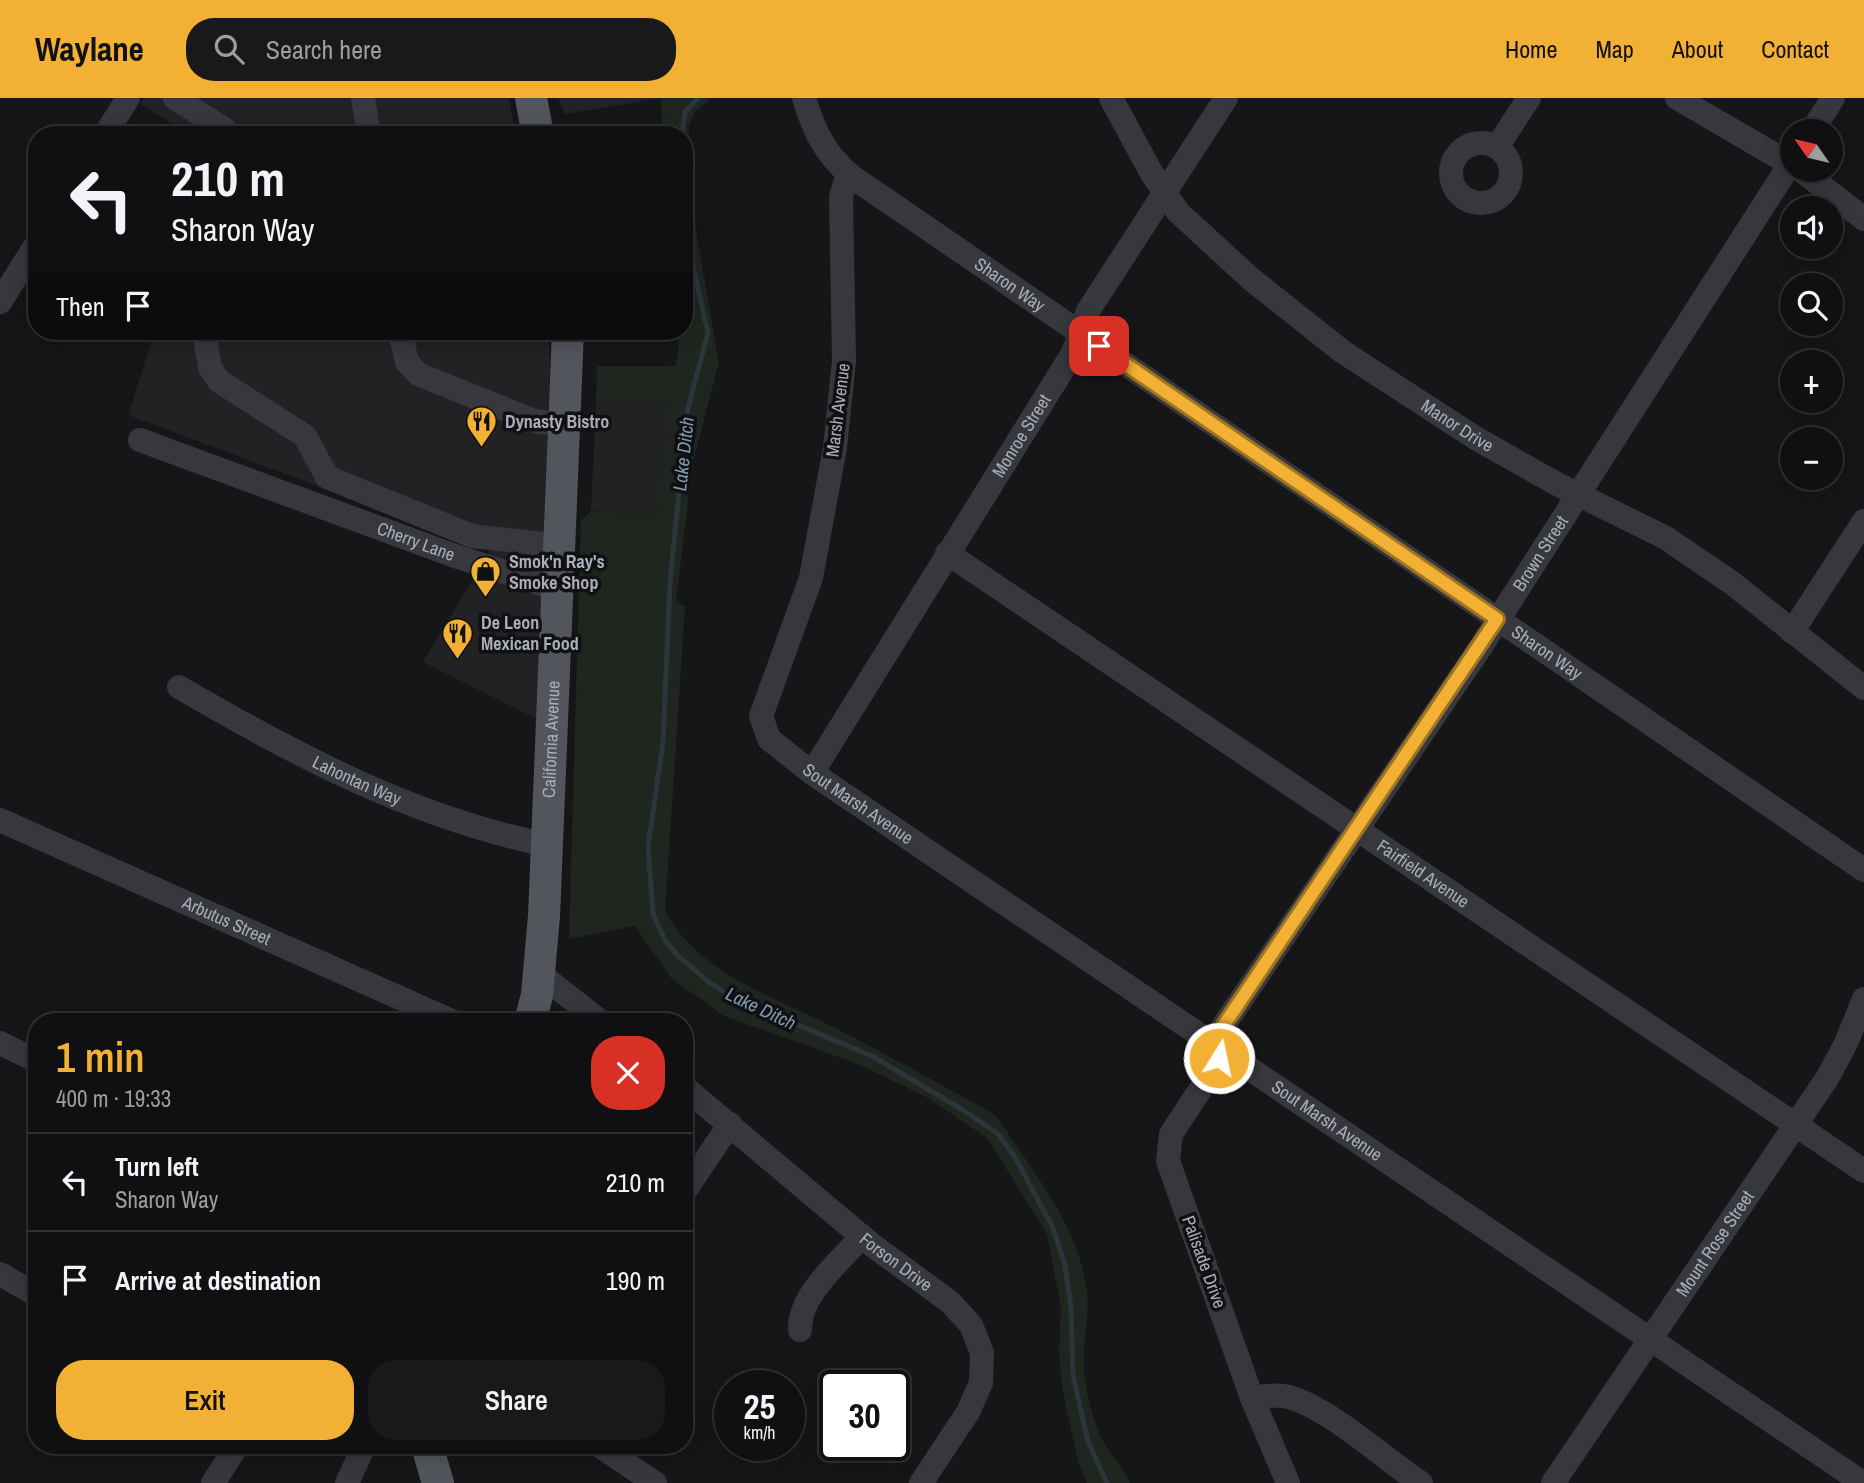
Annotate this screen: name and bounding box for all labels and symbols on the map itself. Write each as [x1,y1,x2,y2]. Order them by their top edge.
north arrow [1780,119,1843,182]
street label: Sharon Way [970,251,1051,318]
pin [1069,316,1129,376]
street label: Marsh Avenue [819,362,856,458]
street label: Monroe Street [986,389,1056,482]
street label: Manor Drive [1417,393,1498,458]
restaurant icon: Dynasty Bistro [465,405,499,449]
place label: Dynasty Bistro [505,409,609,434]
water label: Lake Ditch [666,416,700,492]
street label: Brown Street [1507,510,1574,596]
street label: Cherry Lane [374,515,459,567]
place label: Smok'n Ray's Smoke Shop [509,549,605,595]
shop icon: Smok'n Ray's Smoke Shop [469,555,503,599]
place label: De Leon Mexican Food [481,610,579,656]
restaurant icon: De Leon Mexican Food [441,616,475,660]
street label: Sharon Way [1507,619,1588,686]
street label: California Avenue [536,680,566,798]
street label: Lahontan Way [308,749,405,811]
street label: Sout Marsh Avenue [798,757,918,850]
street label: Fairfield Avenue [1372,833,1474,914]
street label: Arbutus Street [178,889,275,951]
water label: Lake Ditch [722,980,800,1036]
position arrow [1182,1021,1256,1095]
street label: Sout Marsh Avenue [1267,1074,1388,1167]
street label: Mount Rose Street [1670,1185,1760,1301]
street label: Palisade Drive [1176,1212,1233,1312]
street label: Forson Drive [854,1227,938,1297]
speed limit sign: 30 [819,1370,910,1461]

